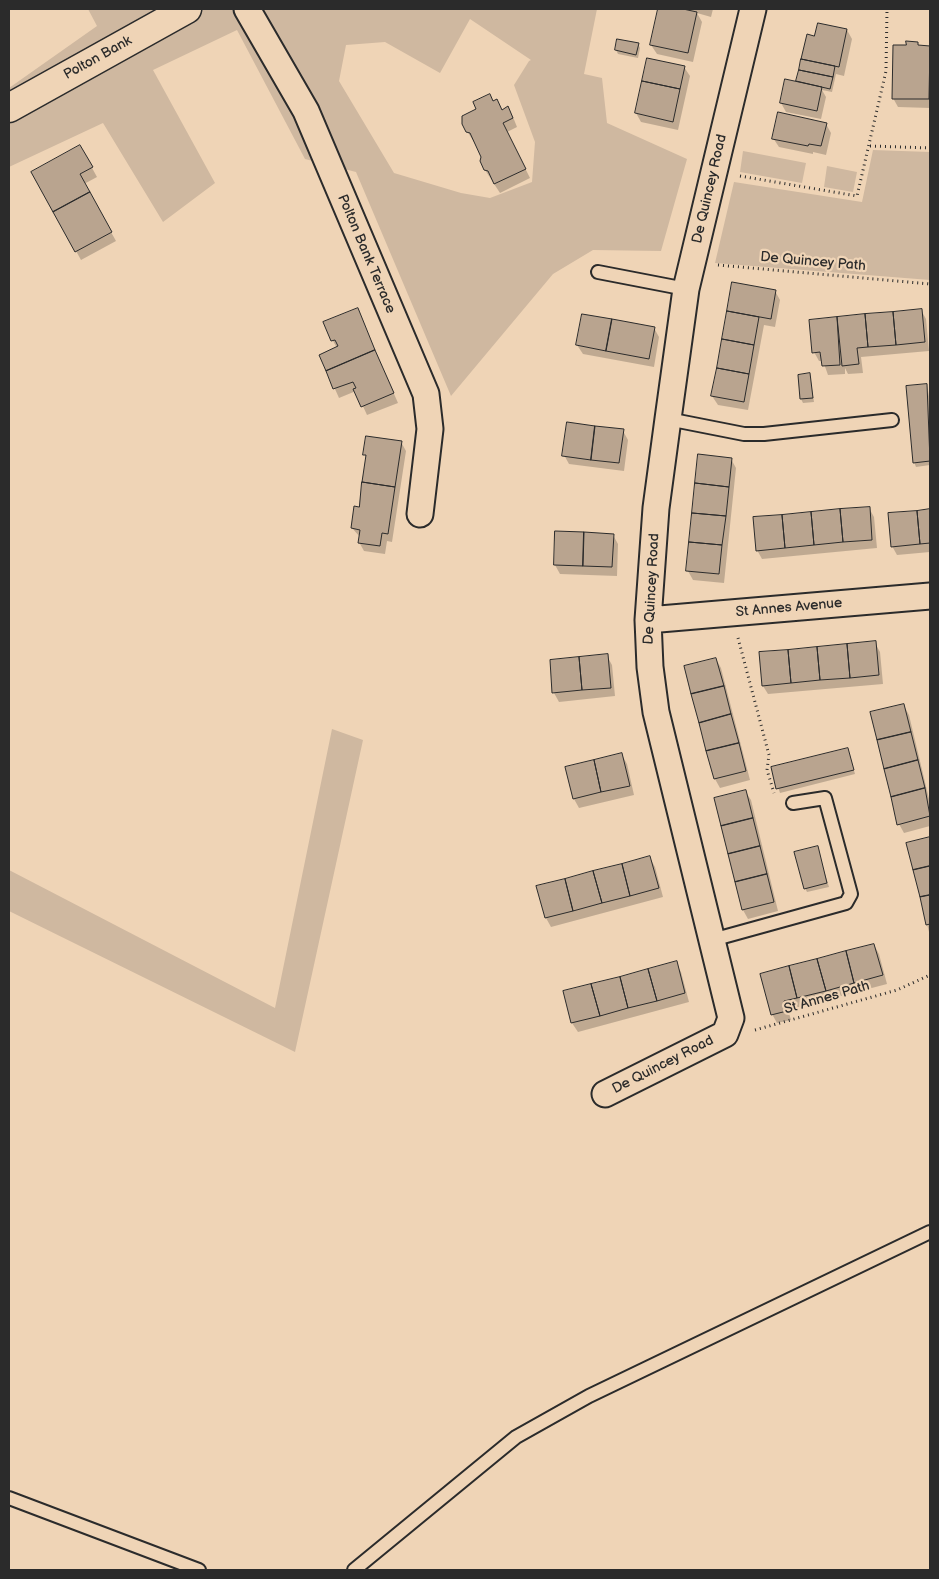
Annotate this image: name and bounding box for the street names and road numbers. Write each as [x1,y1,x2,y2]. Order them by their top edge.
street label: Polton Bank [61,32,135,84]
street label: De Quincey Road [689,133,731,245]
street label: Polton Bank Terrace [333,192,399,316]
street label: De Quincey Path [760,249,866,275]
street label: De Quincey Road [641,533,663,645]
street label: St Annes Avenue [735,595,843,621]
street label: St Annes Path [782,978,872,1018]
street label: De Quincey Road [610,1032,716,1098]

